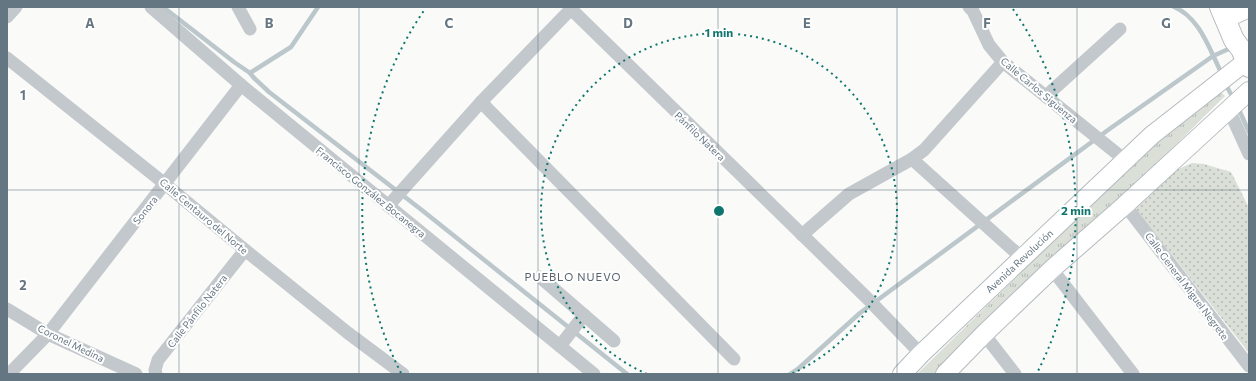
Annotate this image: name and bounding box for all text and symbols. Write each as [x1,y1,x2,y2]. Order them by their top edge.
text: A [85,15,95,31]
text: B [265,15,274,31]
text: C [445,15,454,31]
text: D [623,15,633,31]
text: E [803,15,811,31]
text: F [983,15,991,31]
text: G [1161,15,1171,31]
text: 1 min [705,25,733,39]
street label: Calle Carlos Sigüenza [998,55,1080,125]
text: 1 [20,87,26,103]
street label: Pánfilo Natera [672,109,728,163]
street label: Francisco González Bocanegra [314,144,428,240]
street label: Calle Centauro del Norte [158,176,250,256]
street label: Sonora [130,193,160,227]
text: 2 min [1061,203,1091,217]
centre of rings [712,204,726,218]
street label: Avenida Revolución [983,227,1055,295]
street label: Calle General Miguel Negrete [1143,230,1231,342]
district label: PUEBLO NUEVO [525,270,621,283]
street label: Calle Pánfilo Natera [165,272,229,350]
text: 2 [19,277,27,293]
street label: Coronel Medina [36,322,106,364]

